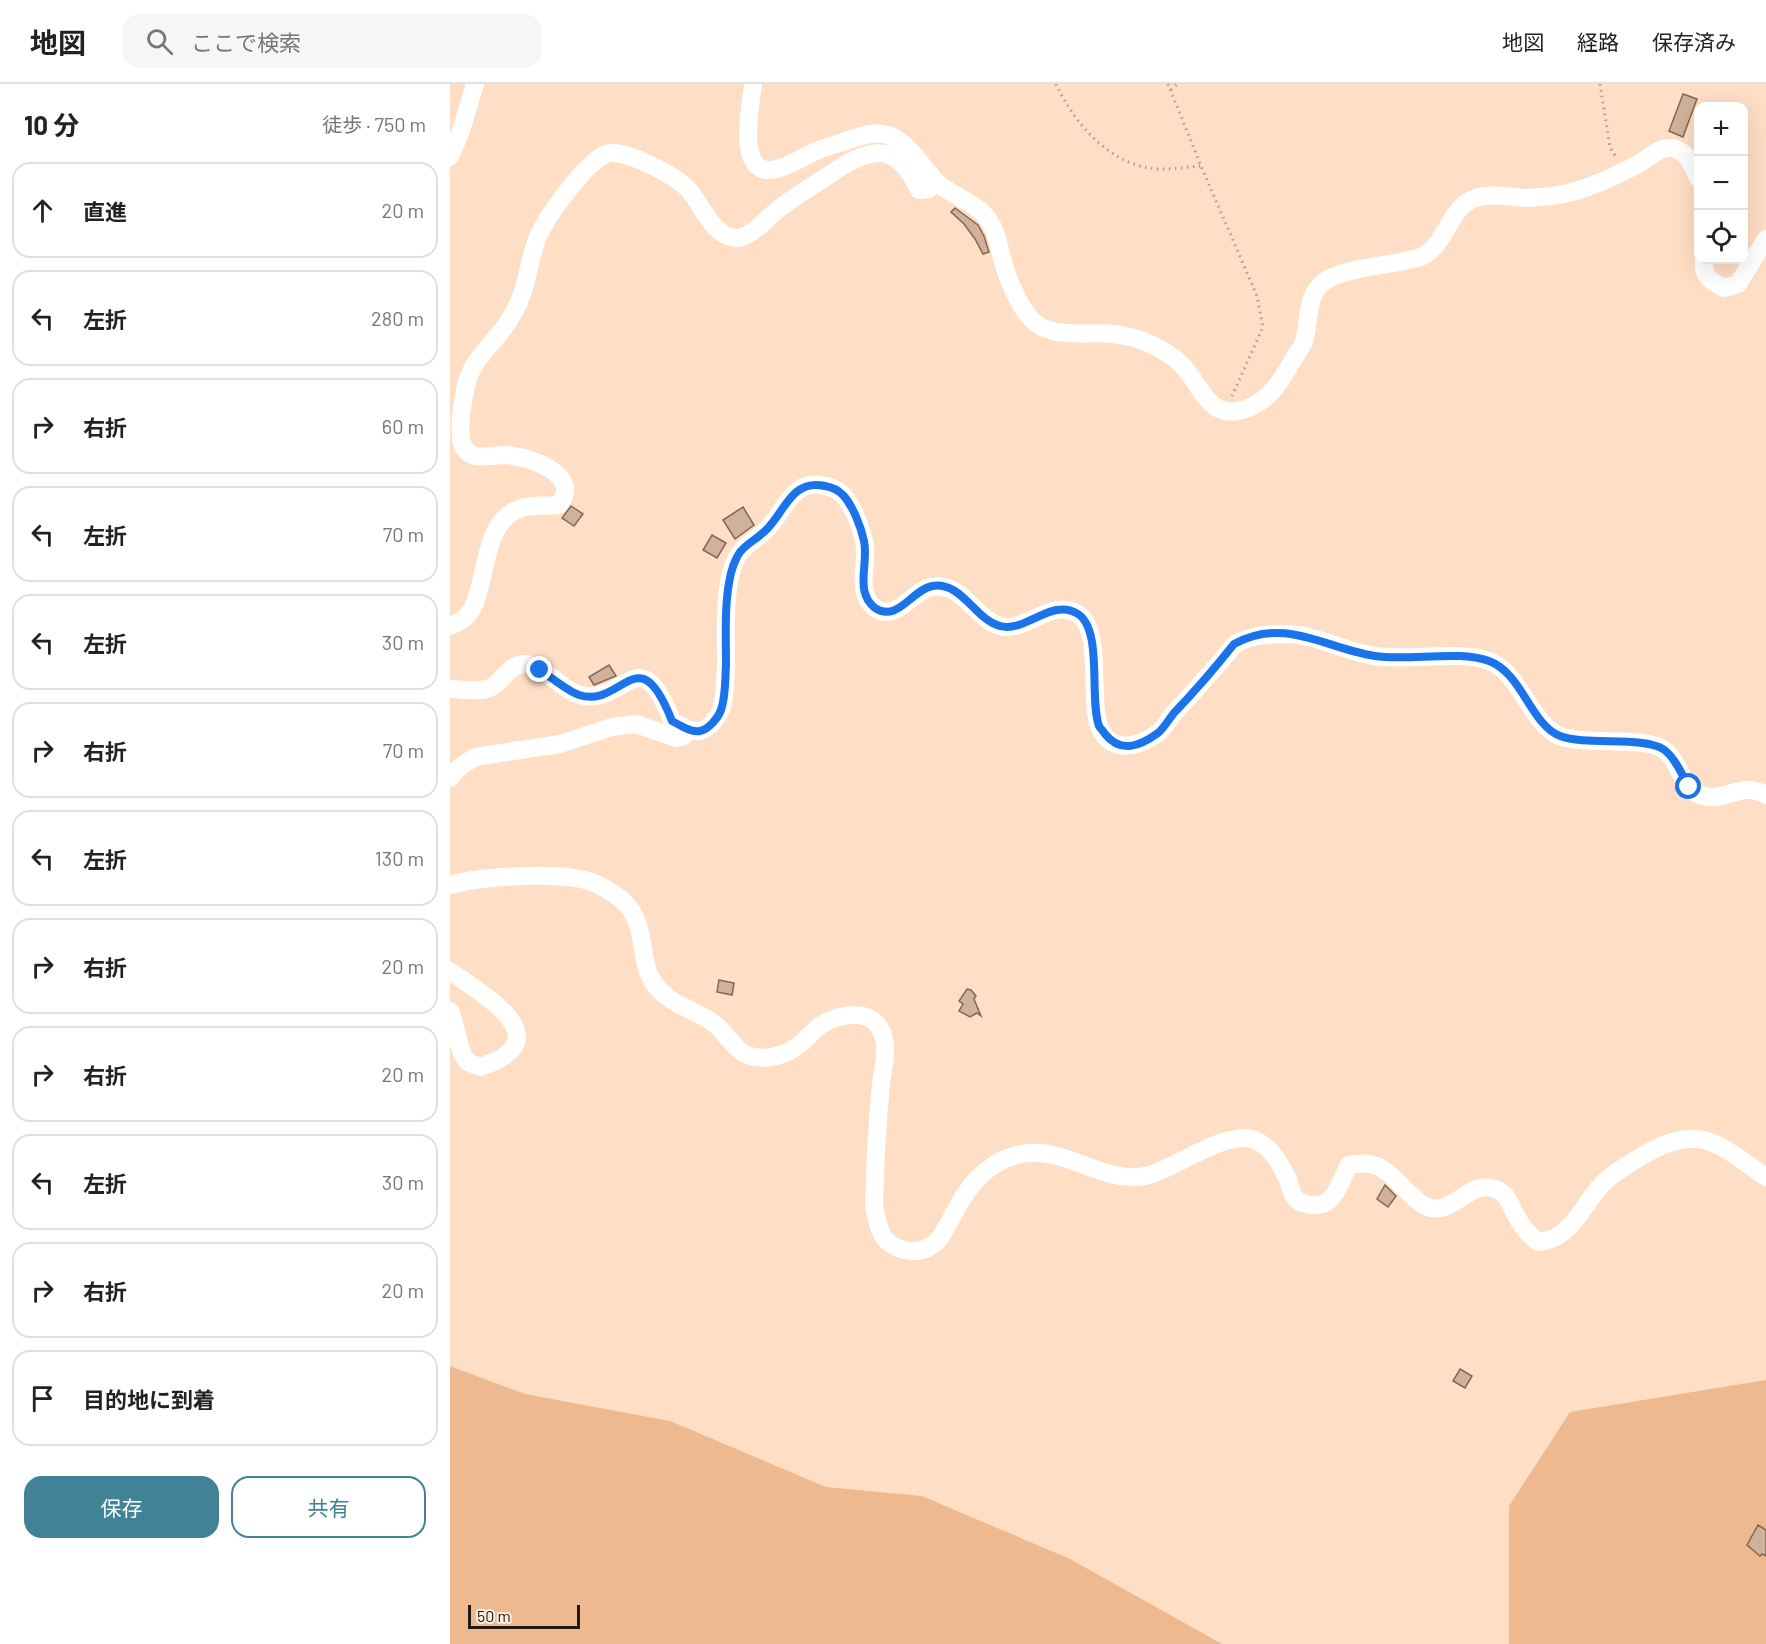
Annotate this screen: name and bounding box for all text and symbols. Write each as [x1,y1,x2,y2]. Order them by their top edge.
search box [122,14,542,68]
text: 地図 [30,25,86,59]
icon: search [143,25,176,58]
text: ここで検索 [191,29,301,55]
text: 地図 [1502,29,1544,54]
text: 経路 [1577,29,1619,54]
text: 保存済み [1652,29,1736,54]
map controls [1694,102,1748,264]
button: + [1694,102,1748,156]
text: 10 分 [24,109,79,140]
text: 徒歩 · 750 m [322,112,426,136]
button: − [1694,156,1748,210]
icon: ahead [26,194,59,227]
text: 直進 [83,198,127,224]
text: 20 m [381,198,424,222]
button: locate [1694,210,1748,264]
icon: left [26,302,59,335]
text: 左折 [83,306,127,332]
text: 280 m [371,306,424,330]
icon: right [26,410,59,443]
text: 右折 [83,414,127,440]
text: 60 m [382,414,424,438]
icon: left [26,518,59,551]
text: 左折 [83,522,127,548]
text: 70 m [383,522,424,546]
icon: left [26,626,59,659]
text: 左折 [83,630,127,656]
text: 30 m [382,630,424,654]
route end [526,656,552,682]
icon: right [26,734,59,767]
text: 右折 [83,738,127,764]
text: 70 m [383,738,424,762]
route start [1675,773,1701,799]
icon: left [26,842,59,875]
text: 左折 [83,846,127,872]
text: 130 m [375,846,424,870]
icon: right [26,950,59,983]
text: 右折 [83,954,127,980]
text: 20 m [381,954,424,978]
icon: right [26,1058,59,1091]
text: 右折 [83,1062,127,1088]
text: 20 m [381,1062,424,1086]
icon: left [26,1166,59,1199]
text: 左折 [83,1170,127,1196]
text: 30 m [382,1170,424,1194]
icon: right [26,1274,59,1307]
text: 右折 [83,1278,127,1304]
text: 20 m [381,1278,424,1302]
icon: arrive [26,1382,59,1415]
text: 目的地に到着 [83,1386,215,1412]
button: 保存 [24,1476,219,1538]
button: 共有 [231,1476,426,1538]
scale bar [468,1602,580,1630]
text: 50 m [477,1606,511,1625]

